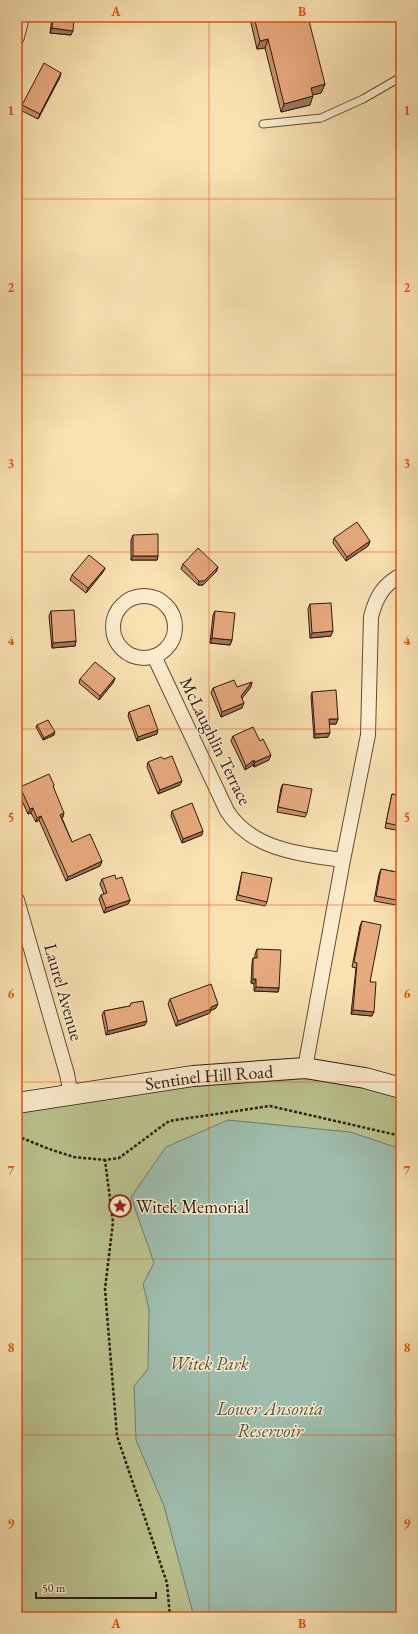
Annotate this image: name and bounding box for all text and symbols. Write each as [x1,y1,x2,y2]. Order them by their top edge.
text: A [110,3,121,20]
text: B [298,3,306,20]
text: 1 [8,102,15,119]
text: 1 [404,102,411,119]
text: 2 [8,279,15,296]
text: 2 [404,279,411,296]
text: 3 [8,455,15,472]
text: 3 [404,455,411,472]
text: 4 [8,632,15,649]
text: 4 [404,632,411,649]
street label: McLaughlin Terrace [175,673,257,809]
text: 5 [8,809,14,826]
text: 5 [404,809,410,826]
street label: Laurel Avenue [39,941,89,1043]
text: 6 [8,985,15,1002]
text: 6 [404,985,411,1002]
street label: Sentinel Hill Road [144,1059,275,1095]
text: 7 [8,1162,15,1179]
text: 7 [404,1162,411,1179]
place icon: Witek Memorial [107,1193,133,1219]
place label: Witek Memorial [136,1195,249,1218]
text: 8 [8,1339,15,1356]
text: 8 [404,1339,411,1356]
park label: Witek Park [169,1352,249,1375]
water label: Lower Ansonia Reservoir [215,1396,324,1443]
text: 9 [8,1515,15,1532]
text: 9 [404,1515,411,1532]
scale bar [36,1574,156,1600]
text: 50 m [42,1580,66,1596]
text: A [110,1615,121,1632]
text: B [298,1615,306,1632]

